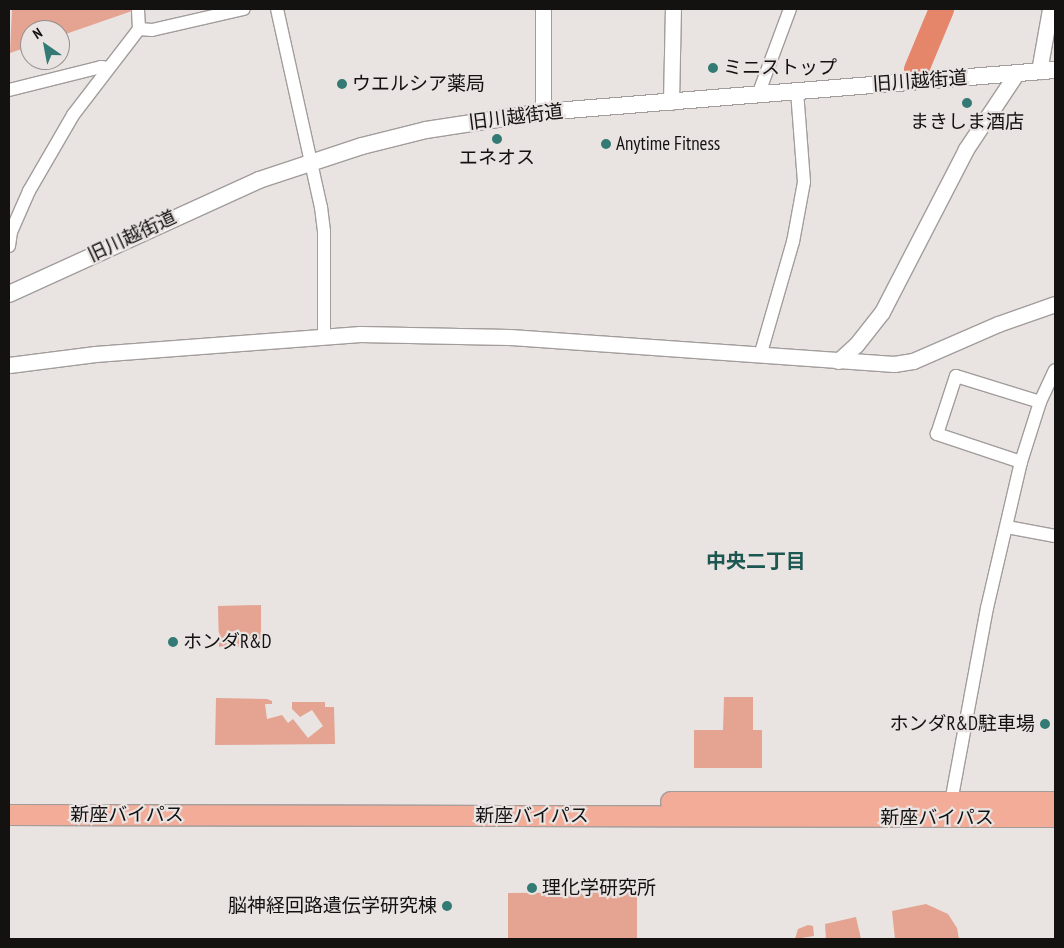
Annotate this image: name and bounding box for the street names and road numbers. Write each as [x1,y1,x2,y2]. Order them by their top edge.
street label: 旧川越街道 [872,66,968,96]
street label: 旧川越街道 [467,100,565,134]
street label: 旧川越街道 [84,206,180,266]
street label: 新座バイパス [70,804,184,826]
street label: 新座バイパス [475,805,589,827]
street label: 新座バイパス [880,807,994,829]

